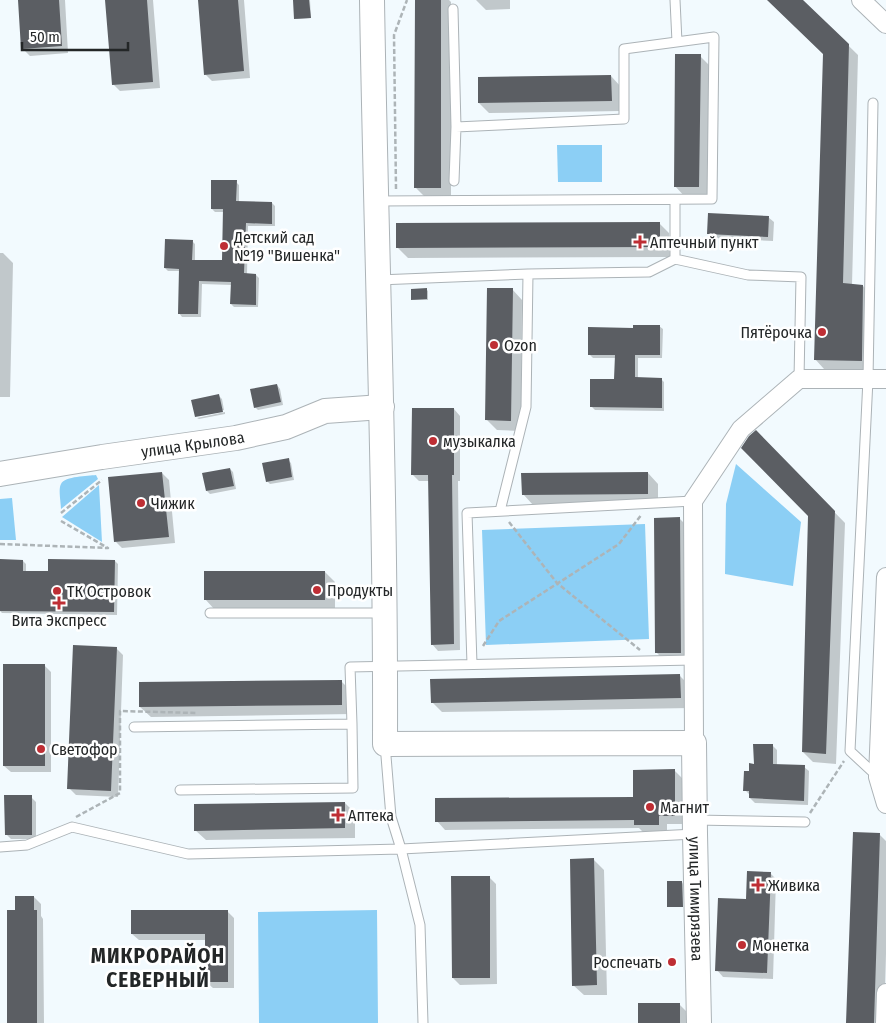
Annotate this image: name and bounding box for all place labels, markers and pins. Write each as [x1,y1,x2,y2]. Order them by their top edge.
place label: Детский сад №19 "Вишенка" [233,228,340,265]
place label: Аптечный пункт [650,233,759,252]
marker: Аптечный пункт [634,236,646,248]
marker: Детский сад №19 "Вишенка" [218,240,230,252]
place label: Пятёрочка [740,323,812,342]
marker: Пятёрочка [816,326,828,338]
place label: Ozon [504,336,537,355]
marker: Ozon [488,339,500,351]
place label: музыкалка [443,432,516,451]
marker: музыкалка [427,435,439,447]
place label: Чижик [151,494,195,513]
marker: Чижик [135,497,147,509]
place label: Продукты [327,581,393,600]
place label: ТК Островок [67,582,151,601]
marker: Продукты [311,584,323,596]
marker: ТК Островок [51,585,63,597]
marker: Вита Экспресс [53,597,65,609]
place label: Вита Экспресс [11,611,107,630]
place label: Светофор [51,740,118,759]
marker: Светофор [35,743,47,755]
place label: Магнит [660,798,710,817]
marker: Магнит [644,801,656,813]
place label: Аптека [348,806,394,825]
marker: Аптека [332,809,344,821]
place label: Живика [768,876,820,895]
marker: Живика [752,879,764,891]
place label: Монетка [752,936,810,955]
marker: Монетка [736,939,748,951]
place label: Роспечать [593,953,662,972]
marker: Роспечать [666,956,678,968]

